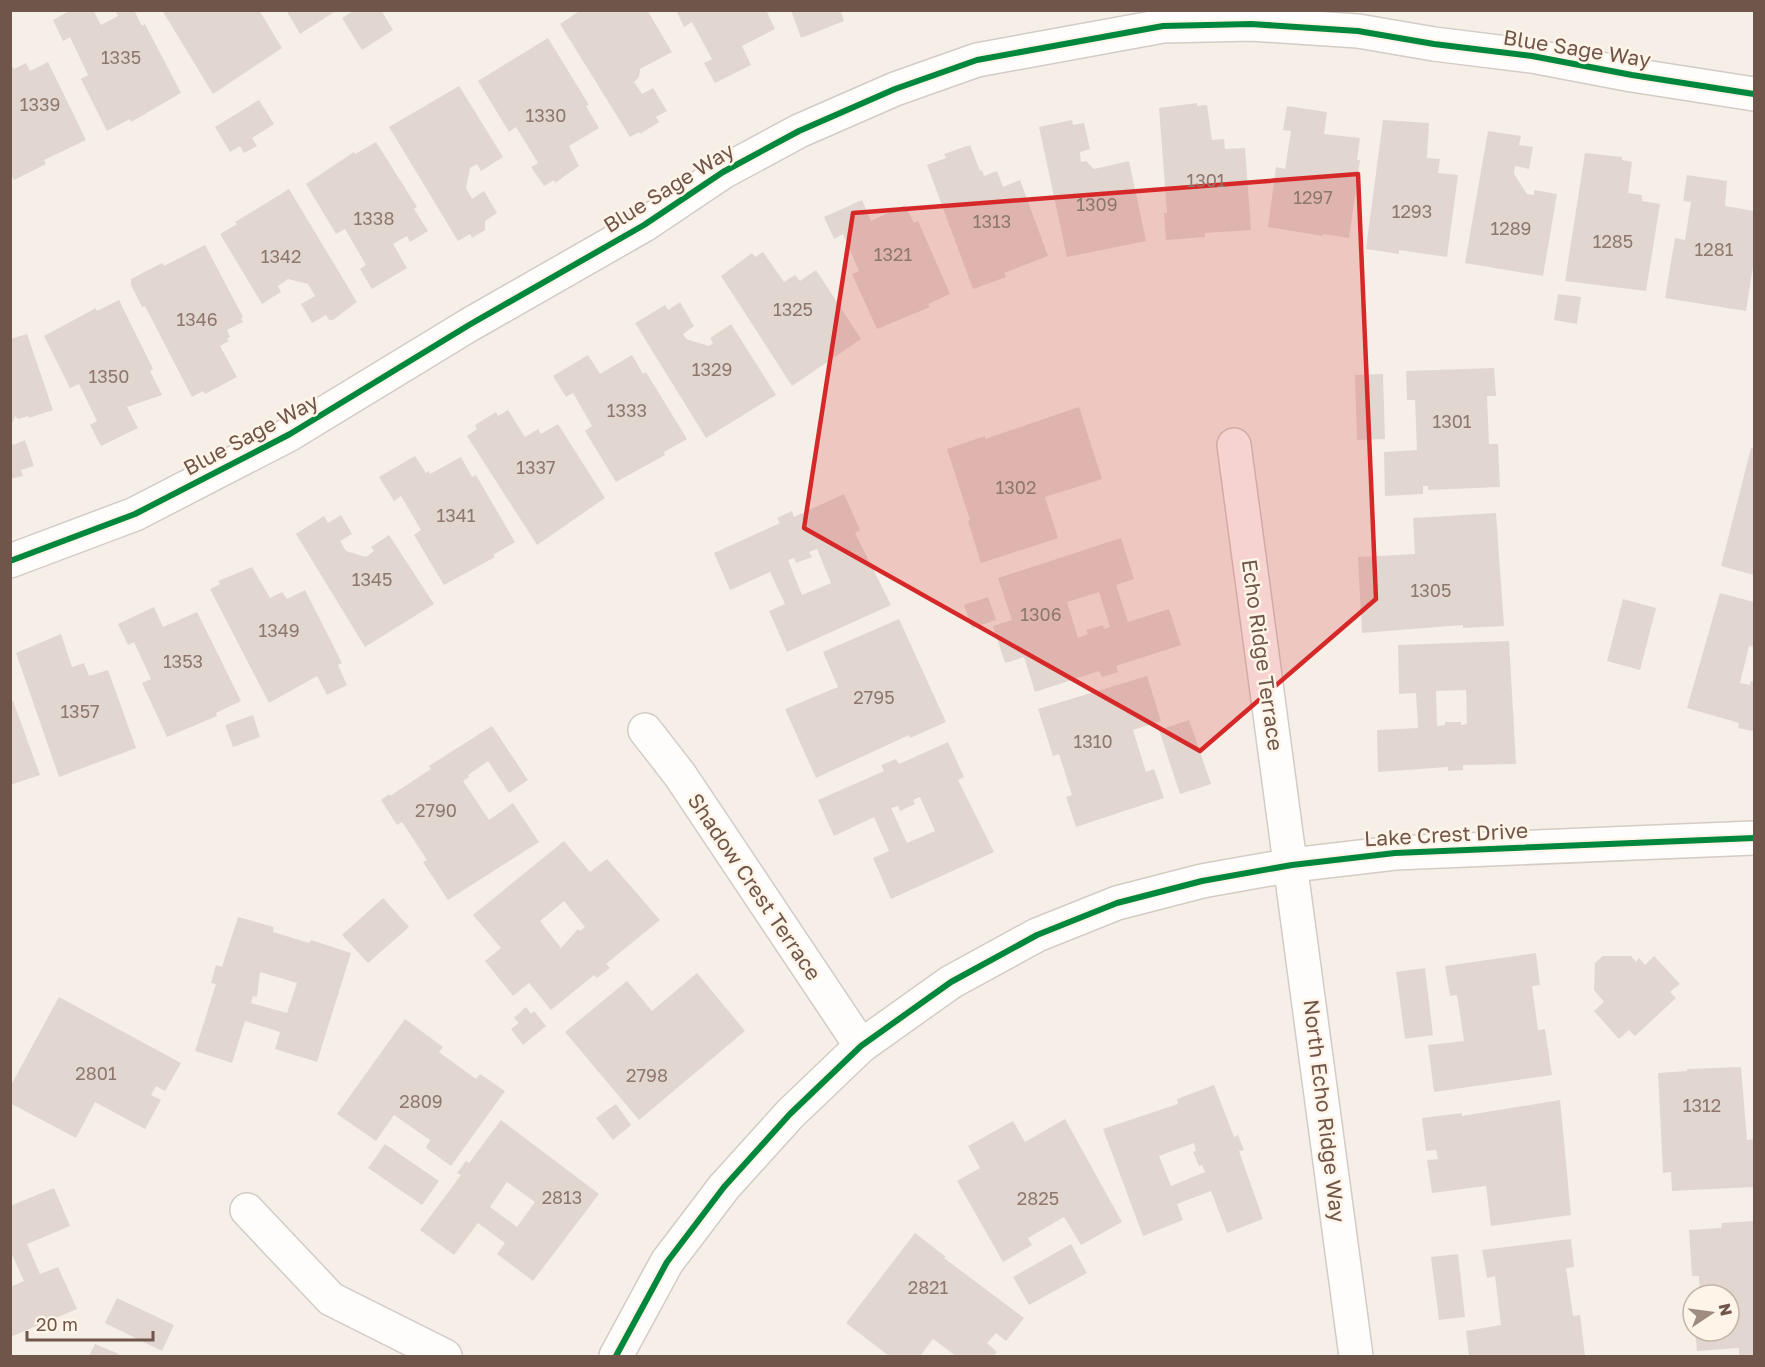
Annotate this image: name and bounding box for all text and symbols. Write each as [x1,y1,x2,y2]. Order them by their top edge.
street label: Blue Sage Way [1501,24,1653,73]
house number: 1335 [101,46,141,68]
house number: 1339 [20,93,60,115]
house number: 1330 [526,104,566,126]
street label: Blue Sage Way [598,136,739,238]
house number: 1301 [1186,169,1226,191]
house number: 1297 [1293,186,1333,208]
house number: 1309 [1076,193,1118,215]
house number: 1293 [1392,200,1432,222]
house number: 1338 [354,207,394,229]
house number: 1313 [973,210,1011,232]
house number: 1289 [1490,217,1532,239]
house number: 1285 [1593,230,1633,252]
house number: 1281 [1695,238,1734,260]
house number: 1321 [874,243,912,265]
house number: 1342 [261,245,301,267]
house number: 1325 [773,298,813,320]
house number: 1346 [176,308,218,330]
house number: 1329 [692,358,732,380]
house number: 1350 [89,365,129,387]
street label: Blue Sage Way [179,388,323,481]
house number: 1333 [607,399,647,421]
house number: 1301 [1432,410,1472,432]
house number: 1337 [516,456,556,478]
house number: 1302 [996,476,1036,498]
house number: 1341 [437,504,476,526]
street label: Echo Ridge Terrace [1237,558,1289,752]
house number: 1345 [352,568,392,590]
house number: 1305 [1411,579,1451,601]
house number: 1306 [1020,603,1062,625]
house number: 1349 [258,619,300,641]
house number: 1353 [163,650,203,672]
house number: 2795 [853,686,895,708]
house number: 1357 [60,700,100,722]
house number: 1310 [1073,730,1113,752]
street label: Shadow Crest Terrace [683,788,827,985]
house number: 2790 [415,799,457,821]
street label: Lake Crest Drive [1363,817,1529,851]
street label: North Echo Ridge Way [1298,998,1352,1224]
house number: 2801 [75,1062,117,1084]
house number: 2798 [626,1064,668,1086]
house number: 2809 [399,1090,443,1112]
house number: 1312 [1683,1094,1721,1116]
house number: 2813 [542,1186,582,1208]
house number: 2825 [1017,1187,1059,1209]
house number: 2821 [908,1276,949,1298]
north arrow [1681,1283,1741,1343]
text: N [1715,1301,1737,1318]
scale bar [27,1304,153,1342]
text: 20 m [36,1313,78,1335]

